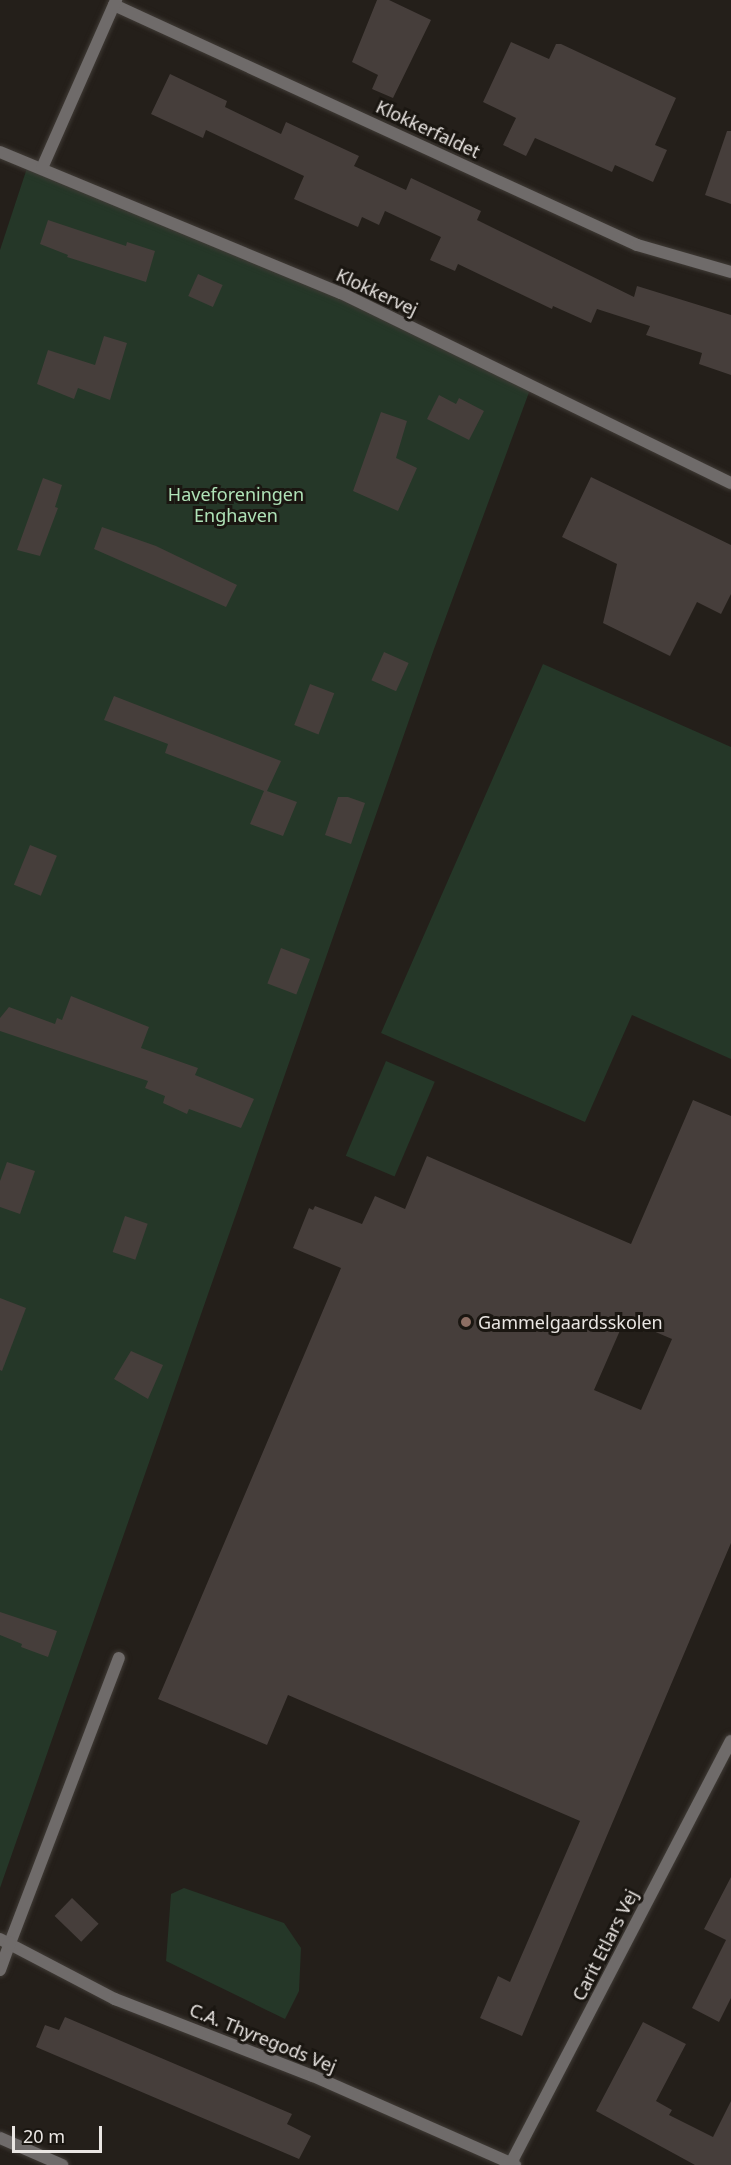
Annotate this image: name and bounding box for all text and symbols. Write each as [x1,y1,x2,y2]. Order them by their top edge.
street label: Klokkerfaldet [373,96,483,162]
street label: Klokkervej [333,264,421,320]
park label: Haveforeningen Enghaven [168,484,304,526]
place label: Gammelgaardsskolen [478,1311,663,1333]
marker: Gammelgaardsskolen [459,1315,473,1329]
street label: Carit Etlars Vej [568,1886,642,2004]
street label: C.A. Thyregods Vej [186,1999,340,2077]
scale bar [15,2114,105,2152]
text: 20 m [23,2124,65,2148]

